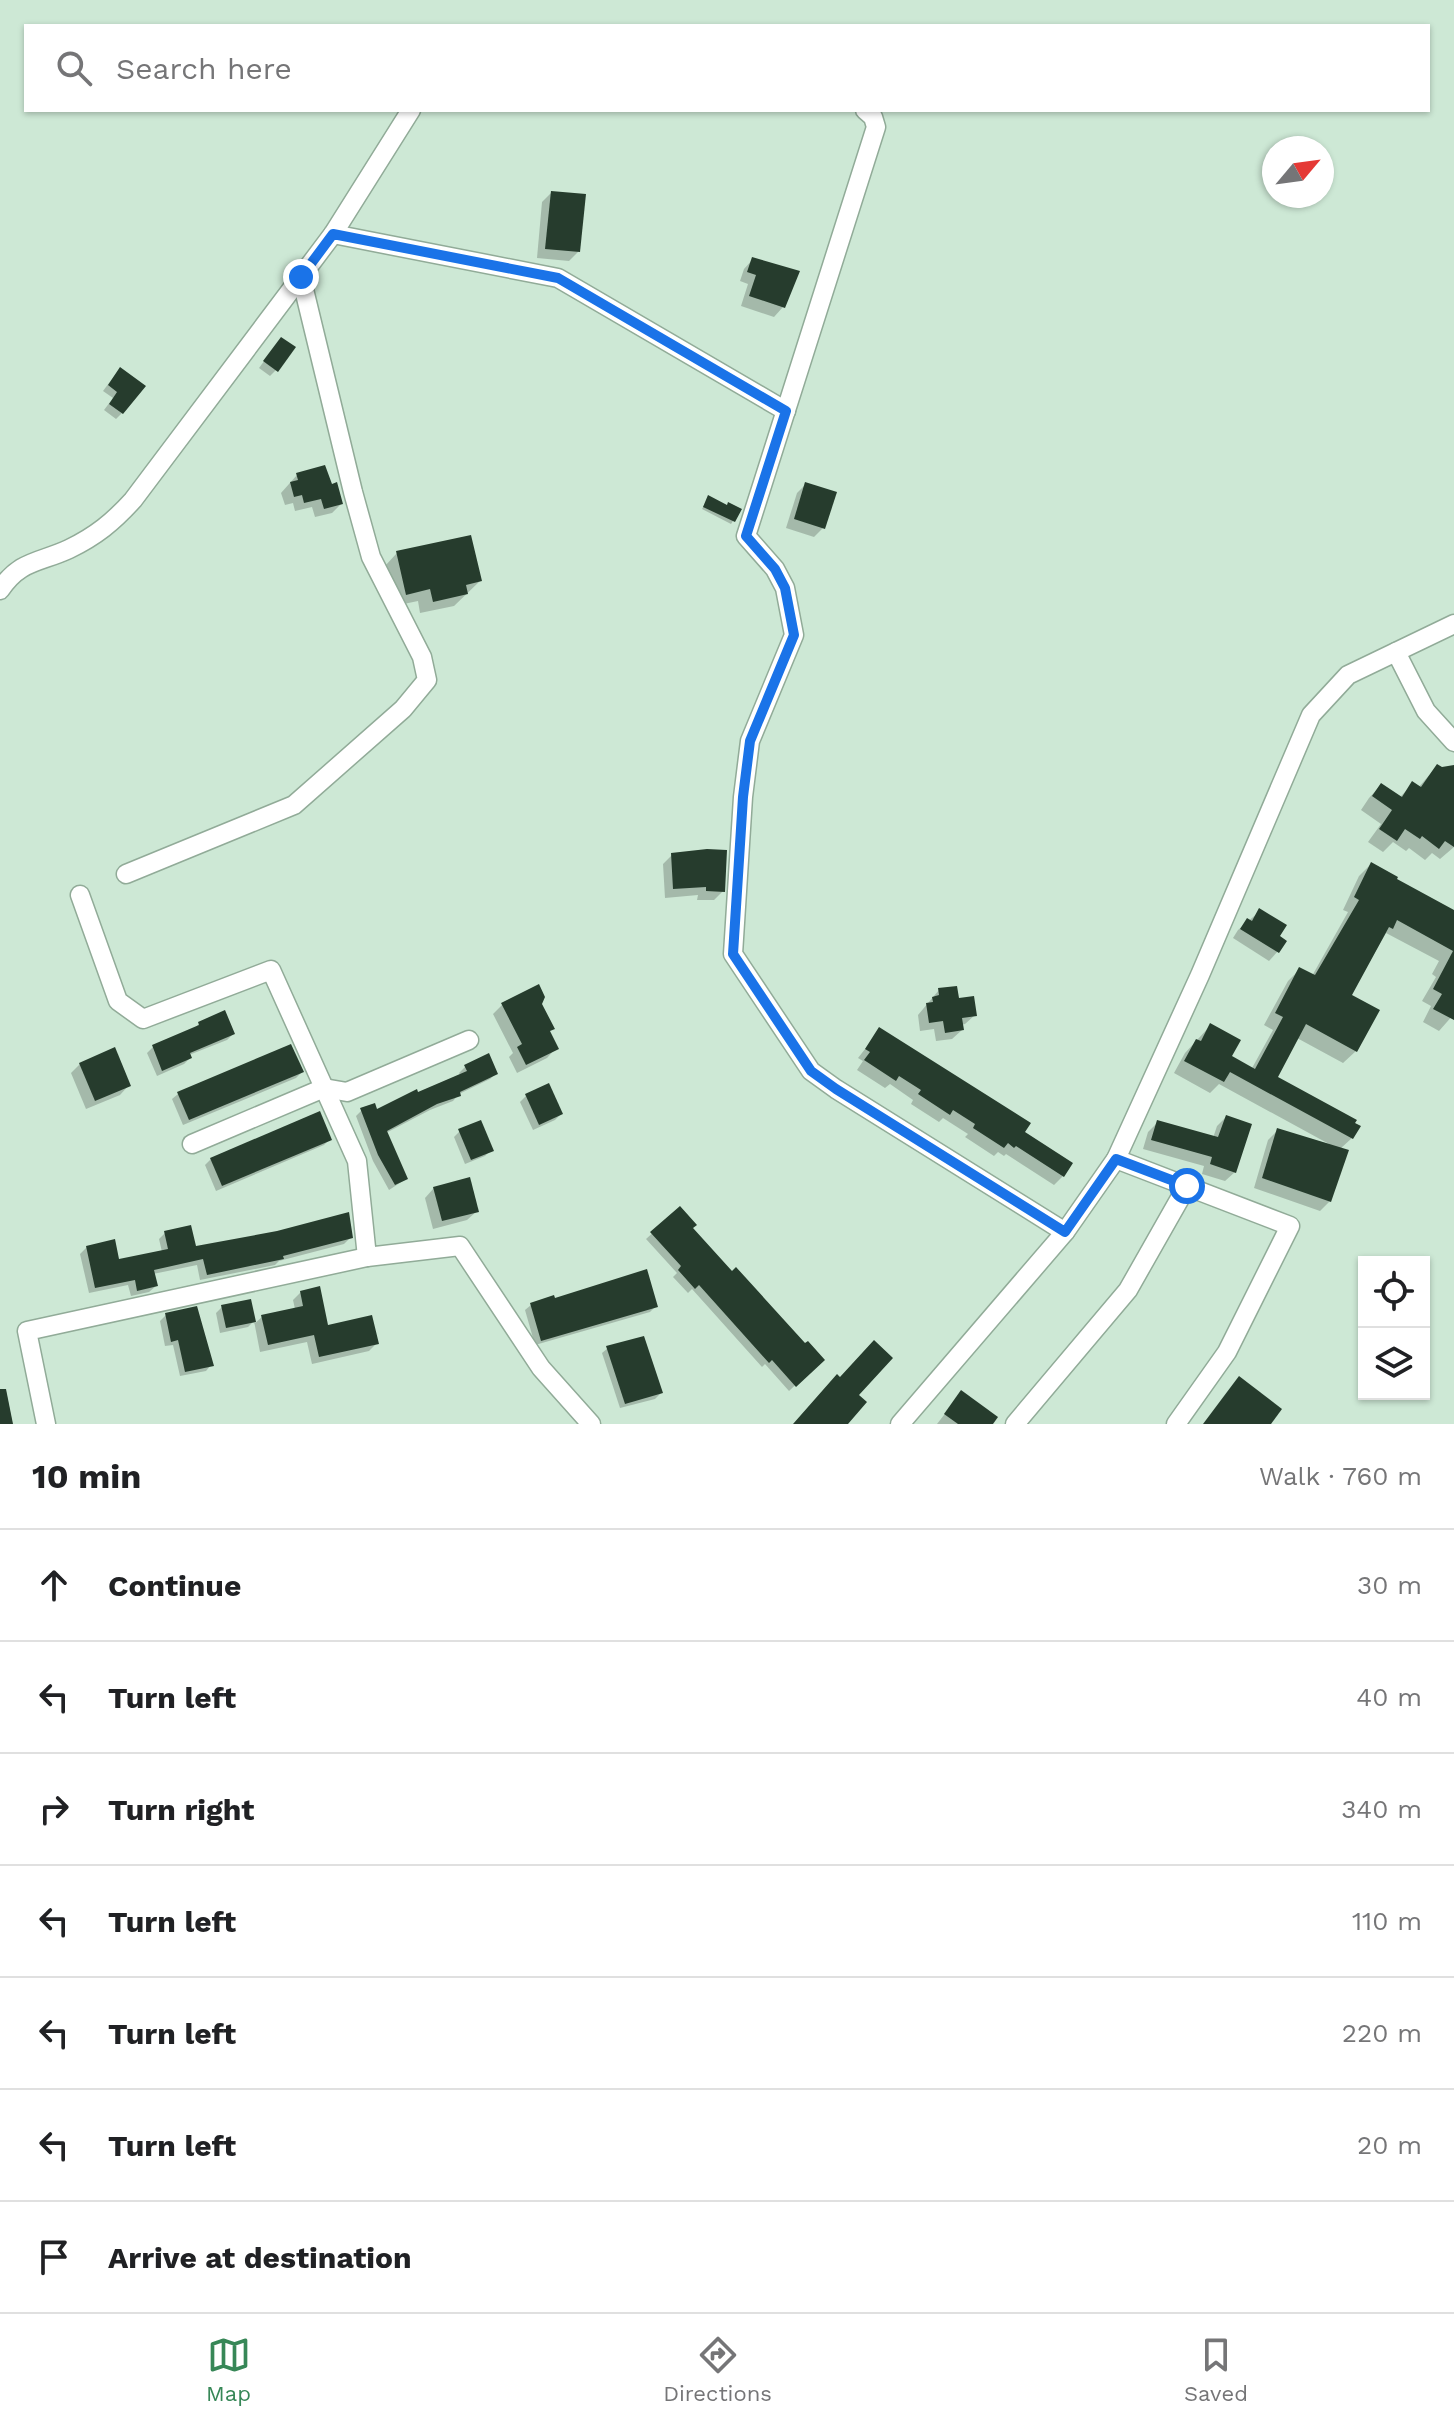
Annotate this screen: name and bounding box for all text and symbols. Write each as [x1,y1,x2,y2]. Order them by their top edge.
search box [24,24,1430,112]
icon: search [52,46,96,90]
text: Search here [116,51,292,86]
north arrow [1262,136,1334,208]
route end [283,259,319,295]
route start [1169,1168,1205,1204]
map controls [1358,1256,1430,1400]
button: locate [1358,1256,1430,1328]
button: layers [1358,1328,1430,1400]
text: 10 min [32,1456,141,1496]
text: Walk · 760 m [1259,1461,1422,1491]
icon: ahead [32,1563,76,1607]
text: Continue [108,1568,241,1603]
text: 30 m [1357,1570,1422,1600]
icon: left [32,1675,76,1719]
text: Turn left [108,1680,236,1715]
text: 40 m [1356,1682,1422,1712]
icon: right [32,1787,76,1831]
text: Turn right [108,1792,254,1827]
text: 340 m [1341,1794,1422,1824]
icon: left [32,1899,76,1943]
text: Turn left [108,1904,236,1939]
text: 110 m [1352,1906,1422,1936]
icon: left [32,2011,76,2055]
text: Turn left [108,2016,236,2051]
text: 220 m [1342,2018,1422,2048]
icon: left [32,2123,76,2167]
text: Turn left [108,2128,236,2163]
text: 20 m [1357,2130,1422,2160]
icon: arrive [32,2235,76,2279]
text: Arrive at destination [108,2240,412,2275]
tab: Map [206,2333,251,2406]
tab: Directions [663,2333,772,2406]
tab: Saved [1184,2333,1248,2406]

